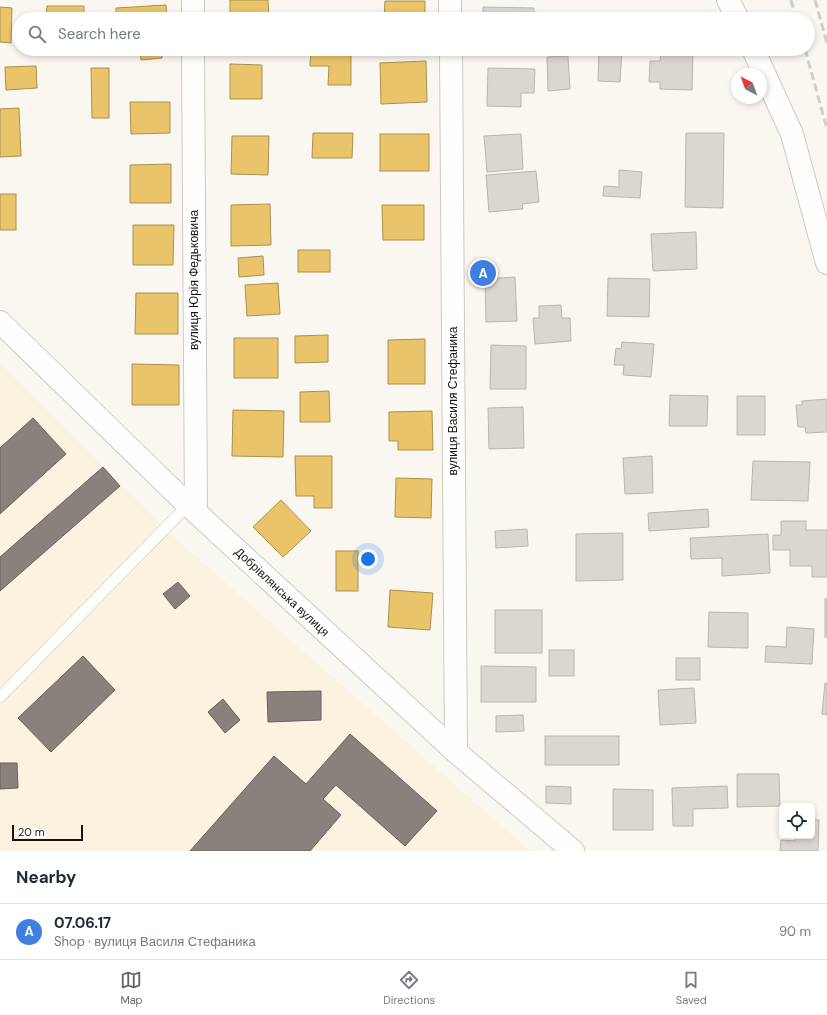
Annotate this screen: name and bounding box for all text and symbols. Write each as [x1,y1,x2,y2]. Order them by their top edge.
search box [12,12,815,56]
icon: search [26,23,48,45]
text: Search here [58,24,141,44]
north arrow [731,68,767,104]
street label: вулиця Юрія Федьковича [186,210,202,350]
pin: A [470,258,496,288]
street label: вулиця Василя Стефаника [445,326,461,475]
street label: Добрівлянська вулиця [231,544,333,640]
your location [358,549,378,569]
map controls [779,803,815,839]
button: locate [779,803,815,839]
scale bar [12,823,83,842]
text: 20 m [18,825,44,839]
text: Nearby [16,866,76,888]
text: 07.06.17 [54,913,111,933]
text: A [24,923,34,940]
text: 90 m [779,923,811,940]
text: Shop · вулиця Василя Стефаника [54,933,256,950]
tab: Map [120,969,143,1007]
tab: Directions [383,969,435,1007]
tab: Saved [676,969,707,1007]

